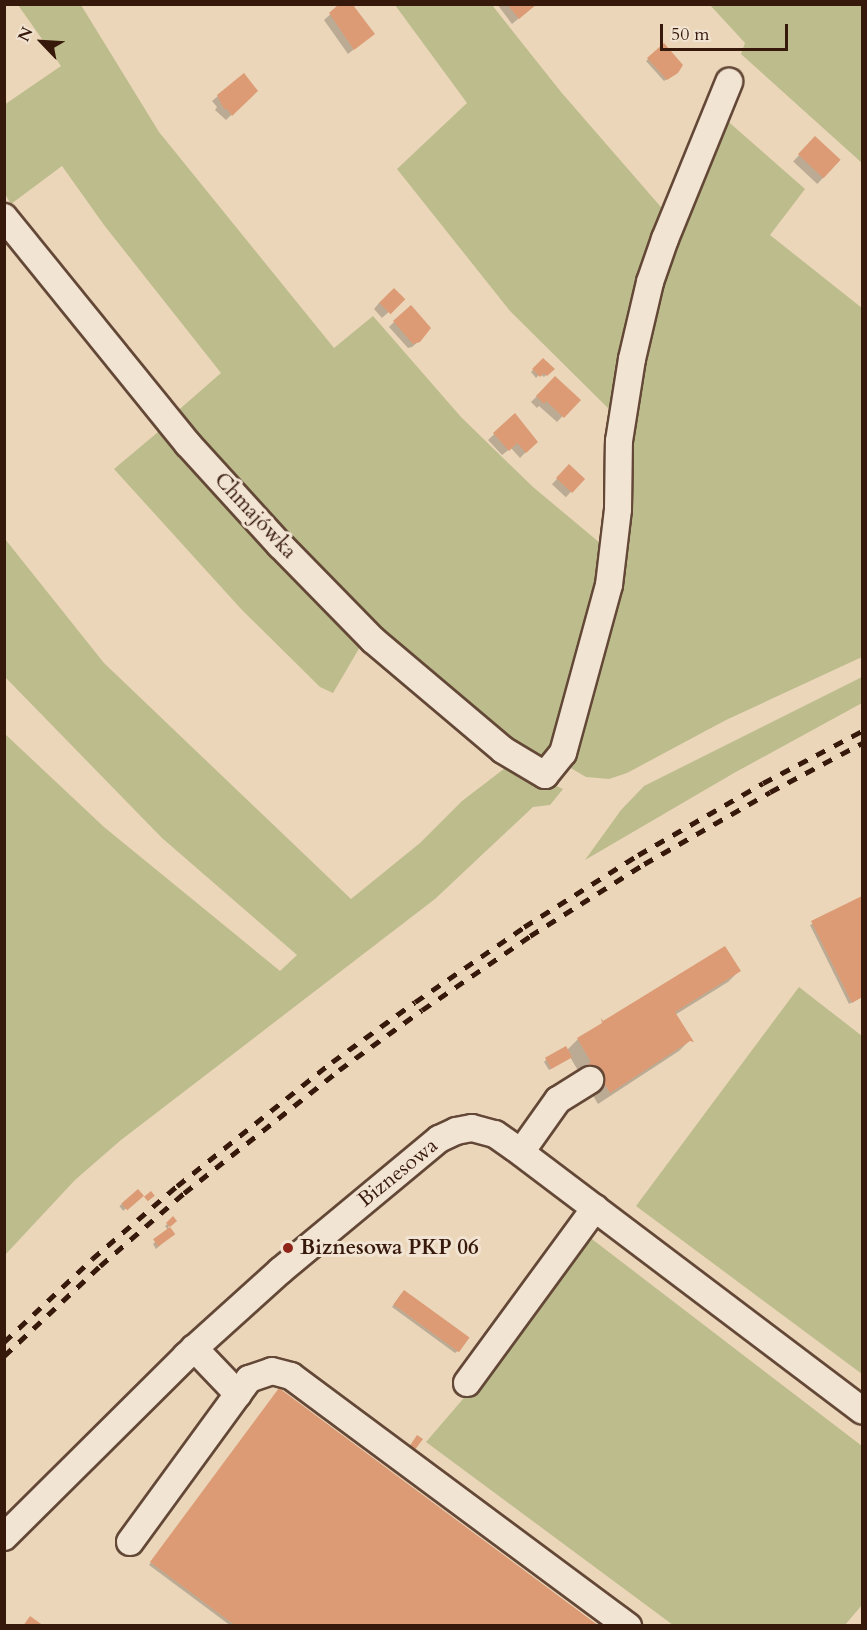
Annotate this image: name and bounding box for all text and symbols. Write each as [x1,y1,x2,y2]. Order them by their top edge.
north arrow [12,12,72,72]
scale bar [663,12,790,50]
text: 50 m [671,22,710,47]
text: N [13,23,39,45]
street label: Chmajówka [209,468,301,564]
street label: Biznesowa [353,1133,443,1213]
place label: Biznesowa PKP 06 [300,1235,479,1261]
marker: Biznesowa PKP 06 [281,1241,295,1255]

